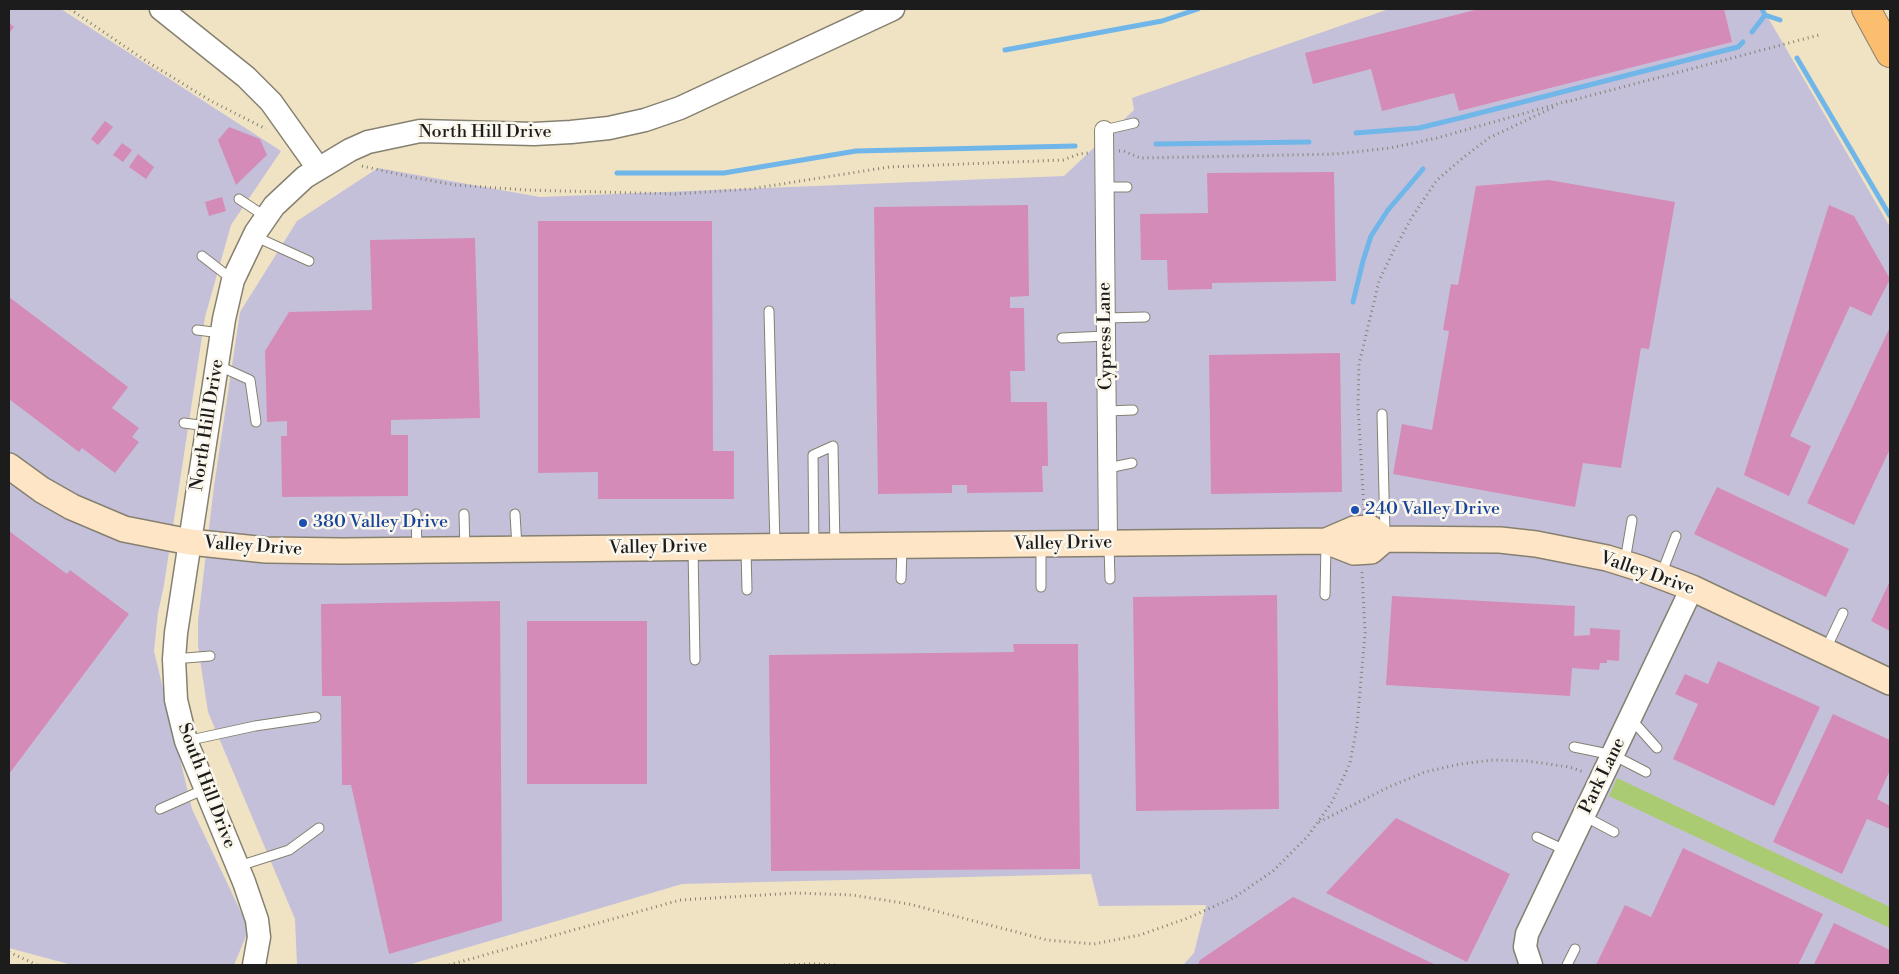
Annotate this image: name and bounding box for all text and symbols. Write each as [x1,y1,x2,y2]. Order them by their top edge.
street label: North Hill Drive [418,122,552,144]
street label: Cypress Lane [1094,282,1118,390]
street label: North Hill Drive [187,358,229,492]
place label: 240 Valley Drive [1365,499,1500,521]
marker: 240 Valley Drive [1349,504,1361,516]
place label: 380 Valley Drive [313,512,448,534]
marker: 380 Valley Drive [297,517,309,529]
street label: Valley Drive [1014,532,1112,556]
street label: Valley Drive [203,533,303,561]
street label: Valley Drive [609,536,707,560]
street label: Valley Drive [1597,548,1697,600]
street label: South Hill Drive [172,720,240,852]
street label: Park Lane [1575,734,1631,818]

